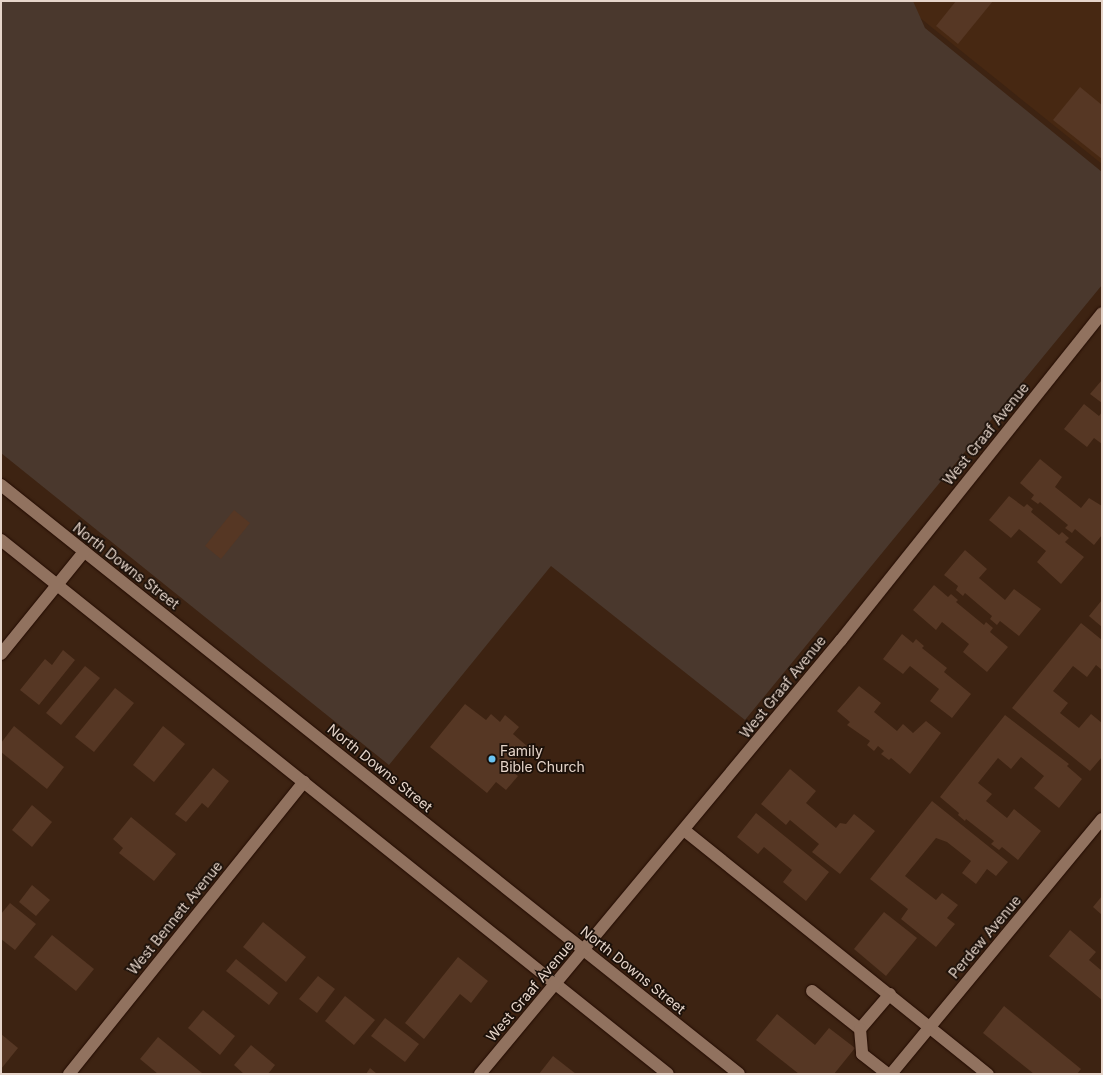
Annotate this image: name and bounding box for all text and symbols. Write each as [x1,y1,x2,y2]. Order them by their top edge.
street label: West Graaf Avenue [940,379,1032,489]
street label: North Downs Street [70,519,182,613]
street label: West Graaf Avenue [737,632,829,742]
street label: North Downs Street [324,721,436,815]
place label: Family Bible Church [500,743,585,776]
marker: Family Bible Church [487,754,497,764]
street label: West Bennett Avenue [124,858,226,978]
street label: Perdew Avenue [945,892,1025,982]
street label: North Downs Street [577,923,689,1017]
street label: West Graaf Avenue [483,937,577,1045]

